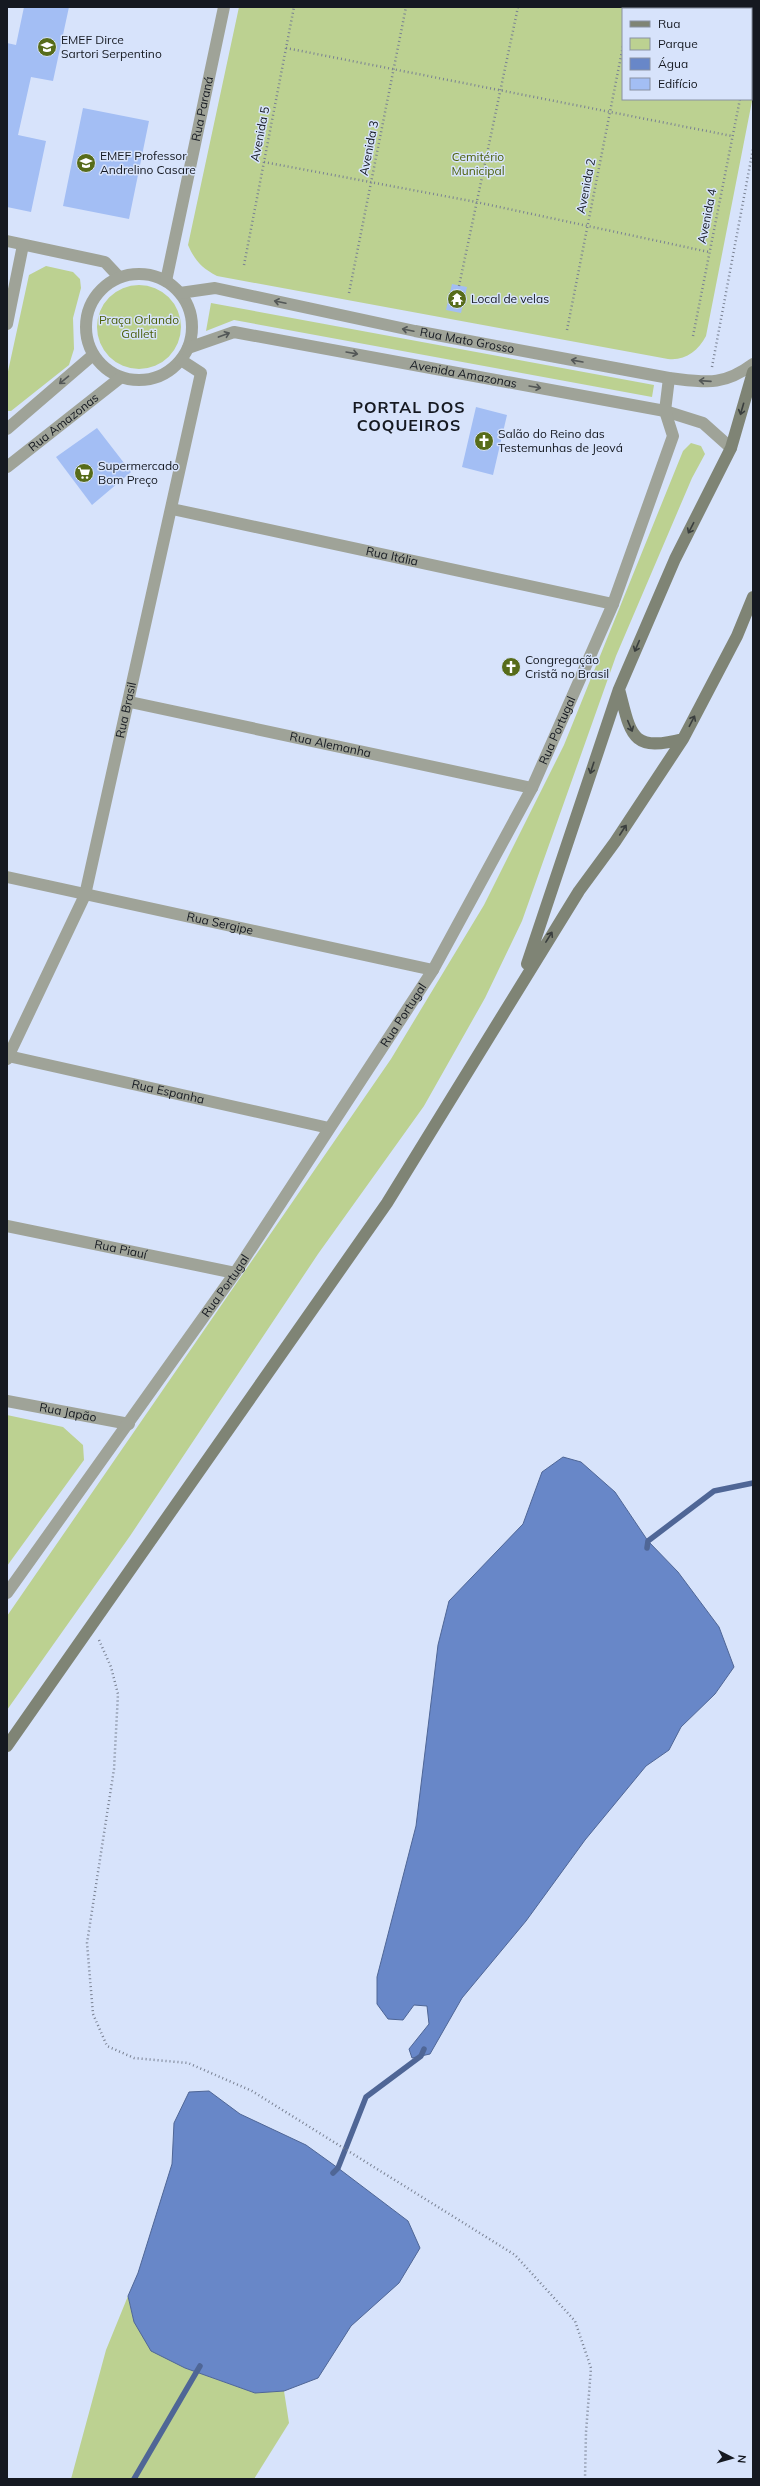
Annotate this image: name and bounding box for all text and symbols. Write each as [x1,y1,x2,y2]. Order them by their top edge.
legend [622,8,752,100]
text: Rua [658,16,680,31]
place label: EMEF Dirce Sartori Serpentino [61,32,162,61]
school or university icon: EMEF Dirce Sartori Serpentino [36,36,58,58]
text: Parque [658,36,698,51]
text: Água [658,56,688,71]
street label: Rua Paraná [188,75,216,143]
text: Edifício [658,76,698,91]
street label: Avenida 5 [247,105,272,163]
street label: Avenida 3 [356,119,381,177]
place label: EMEF Professor Andrelino Casare [100,148,196,177]
park label: Cemitério Municipal [451,149,505,178]
school or university icon: EMEF Professor Andrelino Casare [75,152,97,174]
street label: Avenida 2 [573,157,598,215]
street label: Avenida 4 [694,187,719,245]
temple icon: Local de velas [446,288,468,310]
place label: Local de velas [471,291,549,306]
one-way arrow [274,298,287,306]
park label: Praça Orlando Galleti [99,312,179,341]
street label: Rua Mato Grosso [419,324,516,356]
one-way arrow [401,325,414,333]
one-way arrow [218,331,230,339]
one-way arrow [345,350,358,358]
street label: Avenida Amazonas [409,356,518,391]
one-way arrow [571,357,584,365]
one-way arrow [58,376,69,385]
one-way arrow [699,378,712,385]
one-way arrow [528,383,541,391]
street label: Rua Amazonas [25,390,101,454]
district label: PORTAL DOS COQUEIROS [352,397,466,435]
one-way arrow [738,402,745,415]
place label: Salão do Reino das Testemunhas de Jeová [498,426,623,455]
church icon: Salão do Reino das Testemunhas de Jeová [473,430,495,452]
place label: Supermercado Bom Preço [98,458,179,487]
supermarket icon: Supermercado Bom Preço [73,462,95,484]
one-way arrow [687,522,694,534]
street label: Rua Itália [365,543,420,569]
one-way arrow [633,640,641,652]
place label: Congregação Cristã no Brasil [525,652,609,681]
church icon: Congregação Cristã no Brasil [500,656,522,678]
street label: Rua Brasil [112,681,139,739]
street label: Rua Portugal [535,694,579,767]
one-way arrow [689,715,697,727]
one-way arrow [627,720,634,732]
street label: Rua Alemanha [288,728,373,760]
one-way arrow [588,762,596,774]
one-way arrow [619,825,627,836]
street label: Rua Sergipe [185,908,255,938]
one-way arrow [545,932,553,943]
street label: Rua Portugal [377,980,429,1050]
street label: Rua Espanha [130,1076,206,1107]
street label: Rua Piauí [93,1236,149,1262]
street label: Rua Portugal [198,1251,252,1320]
street label: Rua Japão [38,1399,98,1425]
north arrow [712,2438,752,2478]
text: N [735,2454,749,2464]

